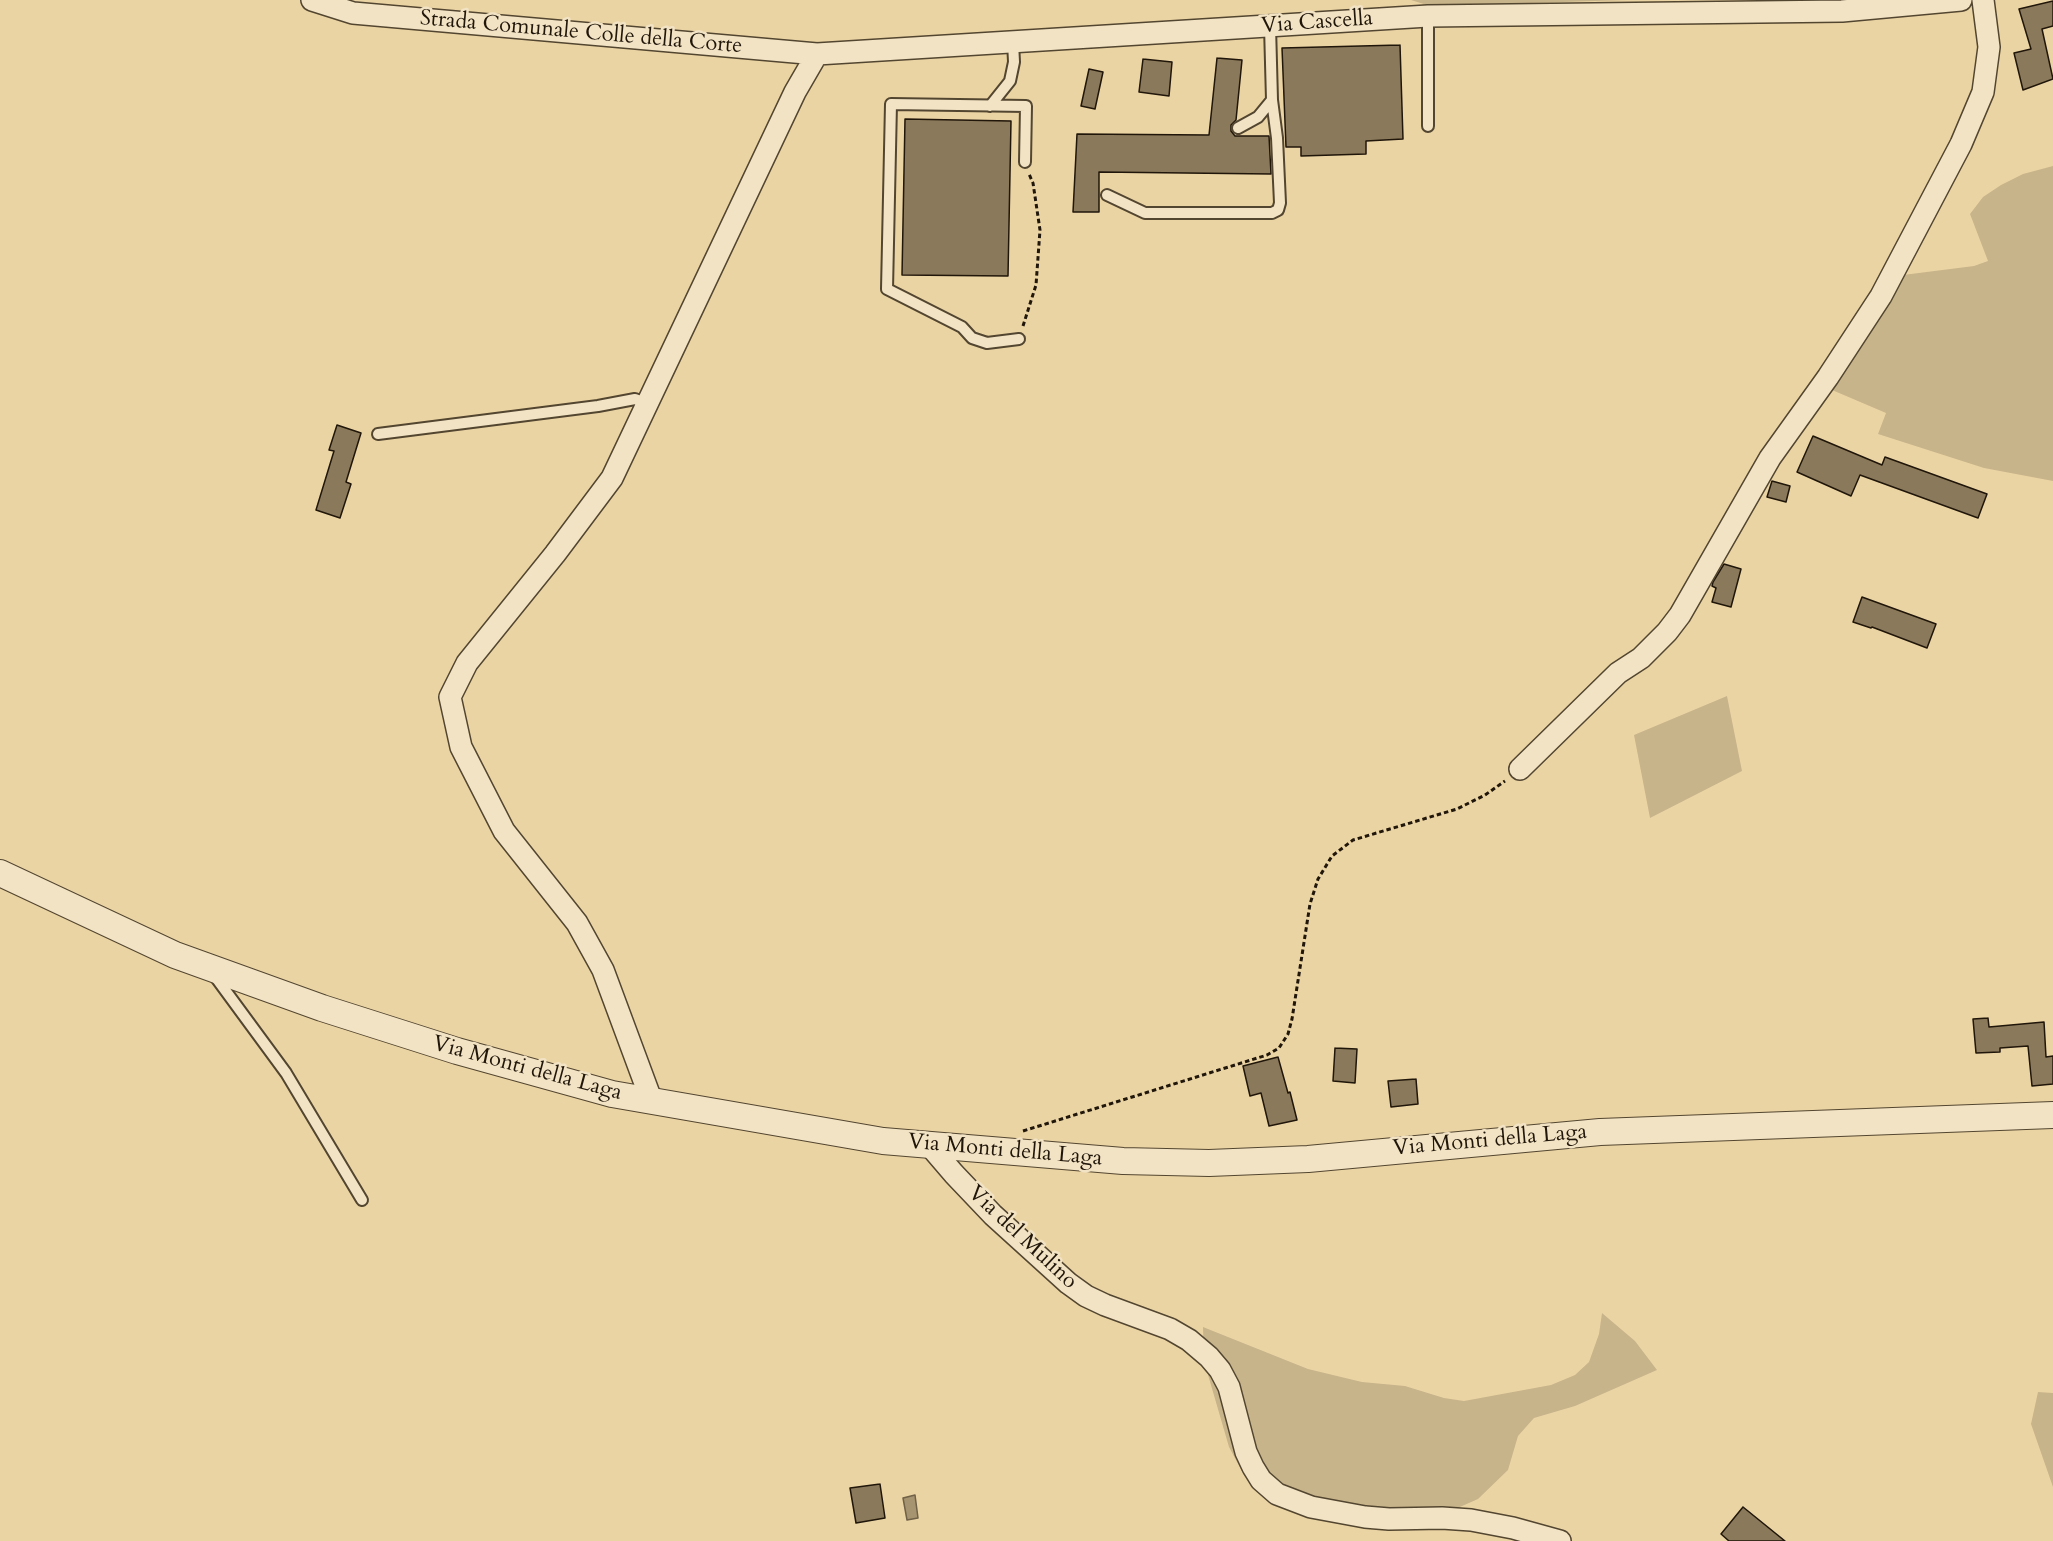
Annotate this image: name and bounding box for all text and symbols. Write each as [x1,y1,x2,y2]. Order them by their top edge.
street label: Strada Comunale Colle della Corte [419,6,743,60]
street label: Via Cascella [1260,6,1374,40]
street label: Via Monti della Laga [429,1031,625,1107]
street label: Via Monti della Laga [1392,1119,1588,1163]
street label: Via Monti della Laga [907,1129,1103,1173]
street label: Via del Mulino [962,1181,1082,1295]

